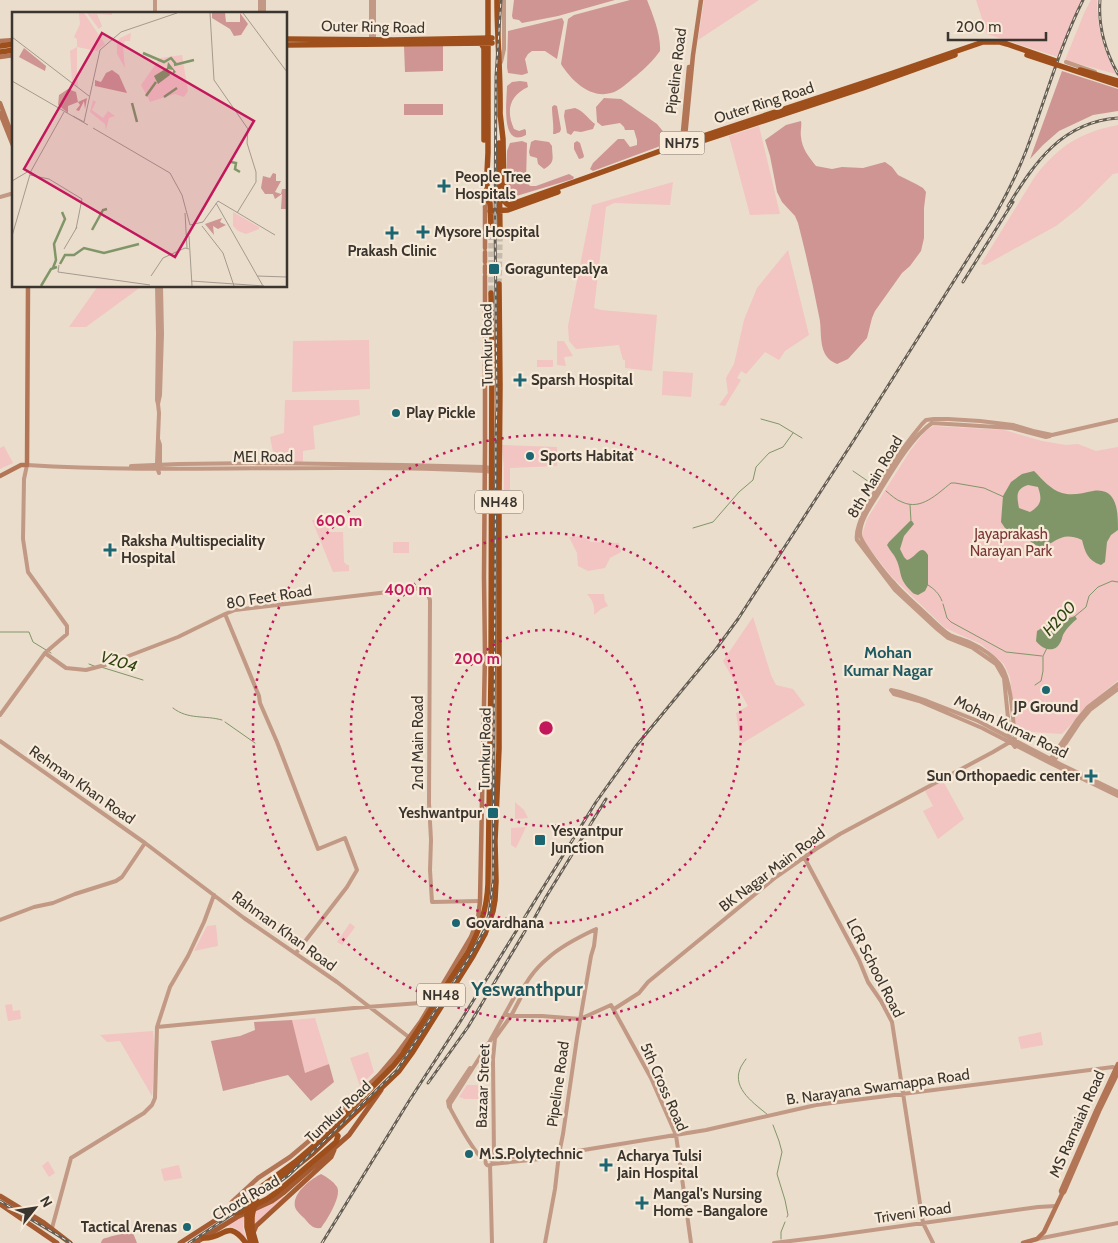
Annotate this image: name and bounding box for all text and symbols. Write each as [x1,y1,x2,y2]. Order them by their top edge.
scale bar [948,10,1046,42]
inset map [12,12,288,288]
street label: Outer Ring Road [321,17,425,37]
text: 200 m [956,18,1001,36]
street label: Pipeline Road [662,27,690,115]
street label: Outer Ring Road [712,78,816,128]
road number: NH75 [660,132,704,154]
place label: People Tree Hospitals [455,168,531,203]
marker: People Tree Hospitals [437,179,451,193]
place label: Mysore Hospital [434,223,539,241]
marker: Mysore Hospital [416,225,430,239]
marker: Prakash Clinic [385,226,399,240]
place label: Prakash Clinic [347,242,437,260]
place label: Goraguntepalya [505,260,609,278]
marker: Goraguntepalya [487,262,501,276]
street label: Tumkur Road [477,303,497,387]
place label: Sparsh Hospital [531,371,633,389]
marker: Sparsh Hospital [513,373,527,387]
place label: Play Pickle [406,404,476,422]
marker: Play Pickle [390,407,402,419]
street label: 8th Main Road [843,433,907,521]
place label: Sports Habitat [540,447,634,465]
street label: MEI Road [233,448,293,466]
marker: Sports Habitat [524,450,536,462]
road number: NH48 [475,491,523,514]
text: 600 m [316,512,362,530]
park label: Jayaprakash Narayan Park [970,525,1053,560]
place label: Raksha Multispeciality Hospital [121,532,266,567]
marker: Raksha Multispeciality Hospital [103,543,117,557]
street label: 80 Feet Road [225,581,313,613]
text: 400 m [385,581,431,599]
water label: H200 [1039,597,1080,640]
district label: Mohan Kumar Nagar [843,643,933,680]
water label: V204 [98,647,139,676]
text: 200 m [454,650,500,668]
marker: JP Ground [1040,684,1052,696]
street label: Mohan Kumar Road [951,692,1071,762]
street label: 2nd Main Road [409,696,427,790]
place label: JP Ground [1013,698,1078,716]
street label: Tumkur Road [475,707,495,791]
centre of rings [537,719,555,737]
street label: Rehman Khan Road [26,742,138,828]
place label: Sun Orthopaedic center [927,767,1080,785]
marker: Sun Orthopaedic center [1084,769,1098,783]
place label: Yeshwantpur [398,804,482,822]
marker: Yeshwantpur [486,806,500,820]
place label: Yesvantpur Junction [550,822,623,857]
street label: BK Nagar Main Road [715,824,829,916]
marker: Yesvantpur Junction [533,833,547,847]
street label: Rahman Khan Road [228,887,340,975]
place label: Govardhana [466,914,545,932]
street label: LCR School Road [842,916,908,1020]
marker: Govardhana [450,917,462,929]
district label: Yeswanthpur [470,977,583,1001]
road number: NH48 [417,984,465,1006]
street label: Pipeline Road [543,1040,573,1128]
street label: 5th Cross Road [636,1040,692,1134]
street label: Bazaar Street [473,1044,493,1128]
street label: B. Narayana Swamappa Road [785,1065,971,1109]
street label: MS Ramaiah Road [1045,1068,1109,1180]
street label: Tumkur Road [302,1077,374,1147]
place label: M.S.Polytechnic [479,1145,583,1163]
place label: Acharya Tulsi Jain Hospital [616,1147,702,1182]
marker: M.S.Polytechnic [463,1148,475,1160]
marker: Acharya Tulsi Jain Hospital [599,1158,613,1172]
street label: Chord Road [209,1172,283,1224]
north arrow [10,1183,60,1233]
place label: Mangal's Nursing Home -Bangalore [653,1185,768,1220]
text: N [36,1193,57,1210]
marker: Mangal's Nursing Home -Bangalore [635,1196,649,1210]
street label: Triveni Road [874,1199,952,1227]
place label: Tactical Arenas [81,1218,177,1236]
marker: Tactical Arenas [181,1221,193,1233]

